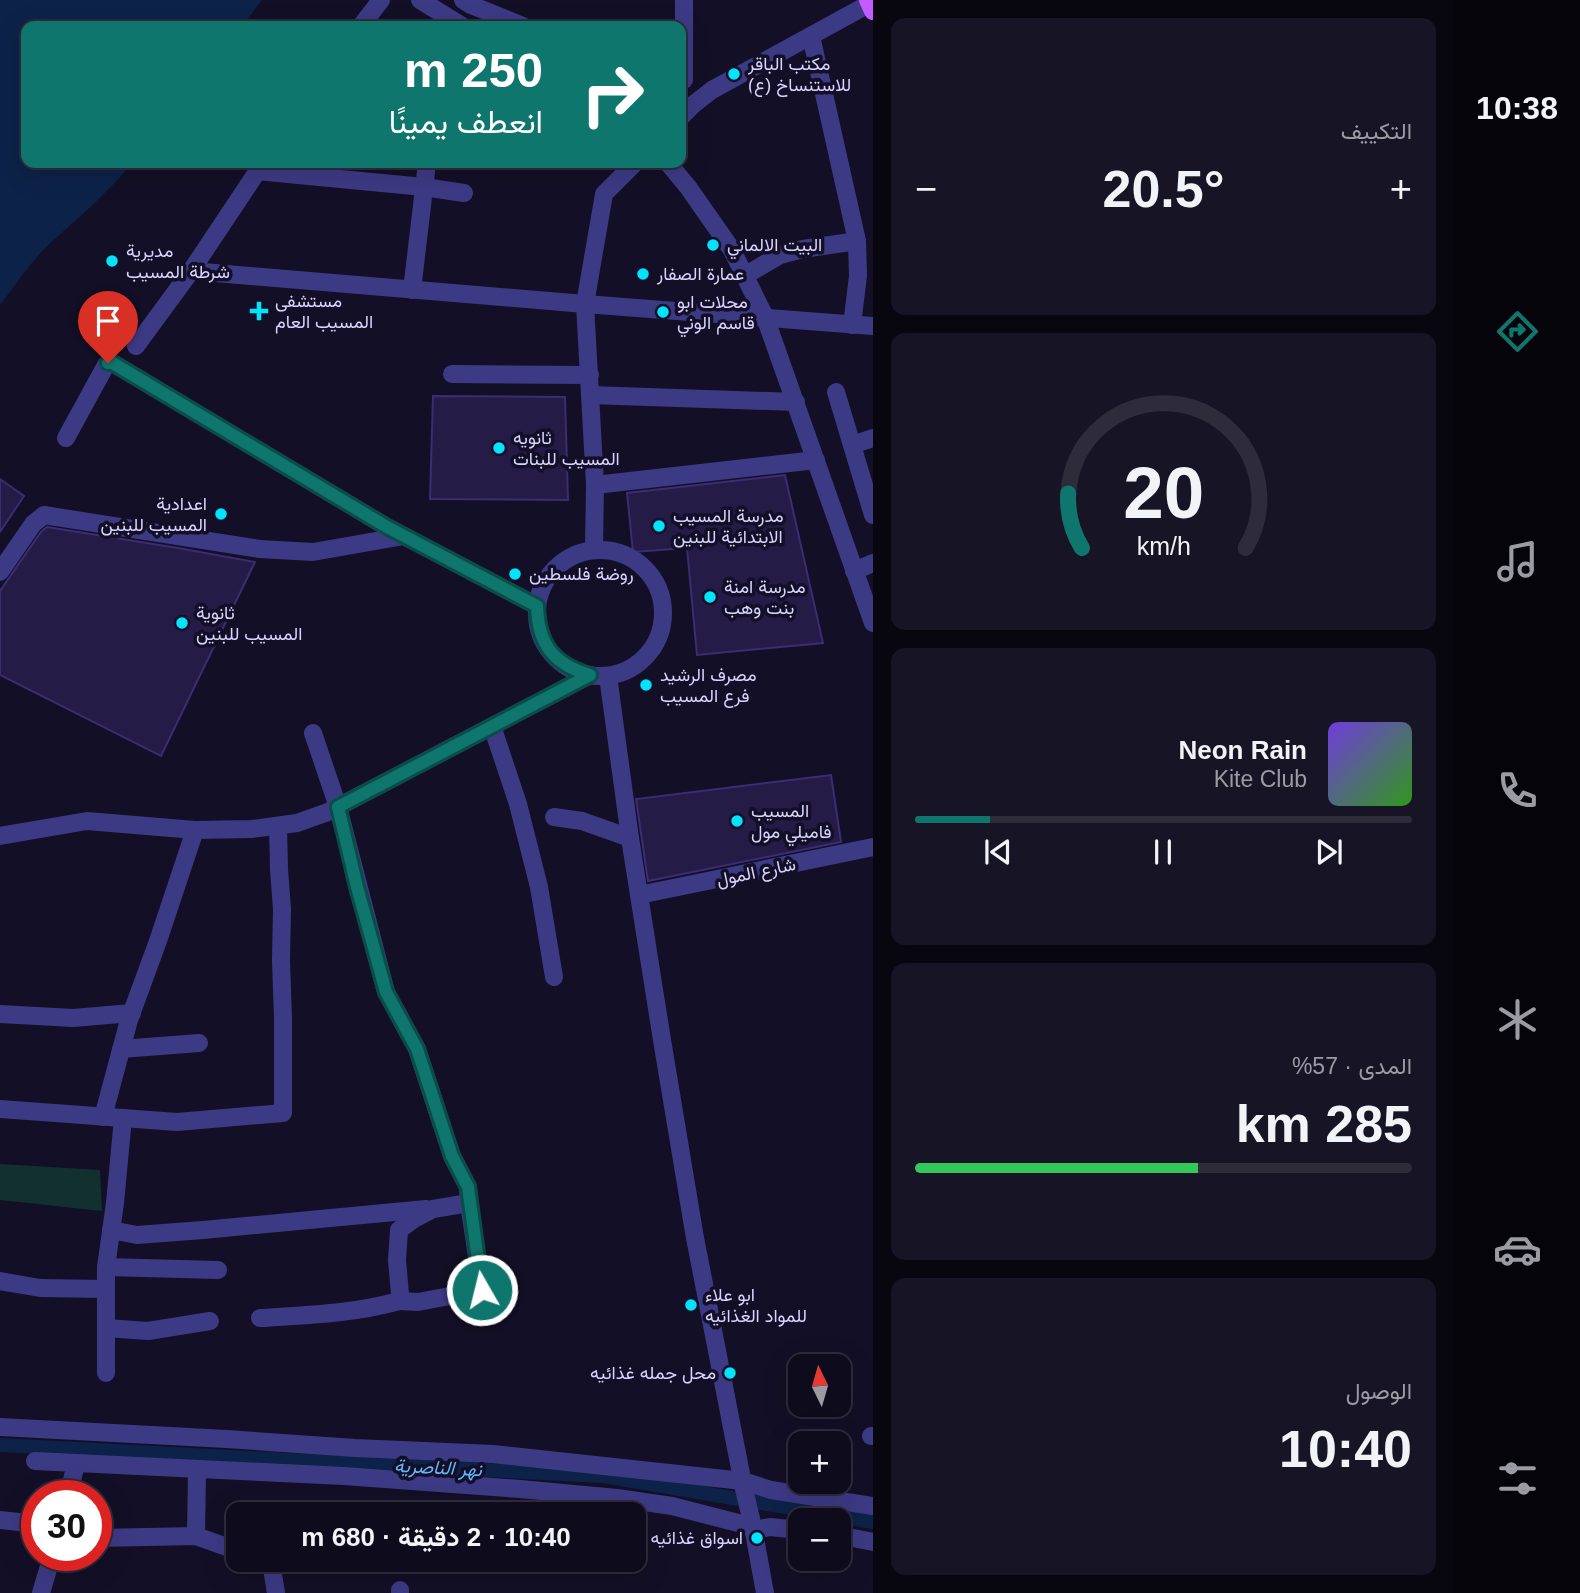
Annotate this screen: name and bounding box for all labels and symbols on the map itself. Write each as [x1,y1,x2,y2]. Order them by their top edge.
place label: مكتب الباقر (ع) للاستنساخ [747,54,851,97]
marker: مكتب الباقر (ع) للاستنساخ [726,66,742,82]
place label: البيت الالماني [727,235,822,260]
marker: البيت الالماني [705,237,721,253]
place label: مديرية شرطة المسيب [126,241,230,283]
marker: مديرية شرطة المسيب [104,253,120,269]
place label: عمارة الصفار [656,264,744,285]
marker: عمارة الصفار [635,266,651,282]
pin [78,291,138,363]
place label: مستشفى المسيب العام [275,291,373,334]
place label: محلات ابو قاسم الوني [677,292,755,338]
marker: مستشفى المسيب العام [249,301,269,321]
marker: محلات ابو قاسم الوني [655,304,671,320]
place label: ثانويه المسيب للبنات [513,428,620,469]
marker: ثانويه المسيب للبنات [491,440,507,456]
place label: اعدادية المسيب للبنين [101,494,207,536]
marker: اعدادية المسيب للبنين [213,506,229,522]
place label: مدرسة المسيب الابتدائية للبنين [673,506,784,548]
marker: مدرسة المسيب الابتدائية للبنين [651,518,667,534]
place label: روضة فلسطين [529,564,634,585]
marker: روضة فلسطين [507,566,523,582]
place label: مدرسة امنة بنت وهب [724,577,806,619]
marker: مدرسة امنة بنت وهب [702,589,718,605]
place label: ثانوية المسيب للبنين [196,603,302,645]
marker: ثانوية المسيب للبنين [174,615,190,631]
place label: مصرف الرشيد فرع المسيب [660,665,757,708]
marker: مصرف الرشيد فرع المسيب [638,677,654,693]
place label: المسيب فاميلي مول [751,801,832,847]
marker: المسيب فاميلي مول [729,813,745,829]
street label: شارع المول [715,854,798,892]
position arrow [445,1253,519,1327]
place label: ابو علاء للمواد الغذائيه [705,1285,807,1327]
marker: ابو علاء للمواد الغذائيه [683,1297,699,1313]
north arrow [788,1354,850,1418]
place label: محل جمله غذائيه [590,1363,716,1384]
marker: محل جمله غذائيه [722,1365,738,1381]
water label: نهر الناصرية [394,1455,484,1481]
speed limit sign: 30 [21,1480,112,1571]
place label: اسواق غذائيه [650,1528,743,1549]
marker: اسواق غذائيه [749,1530,765,1546]

